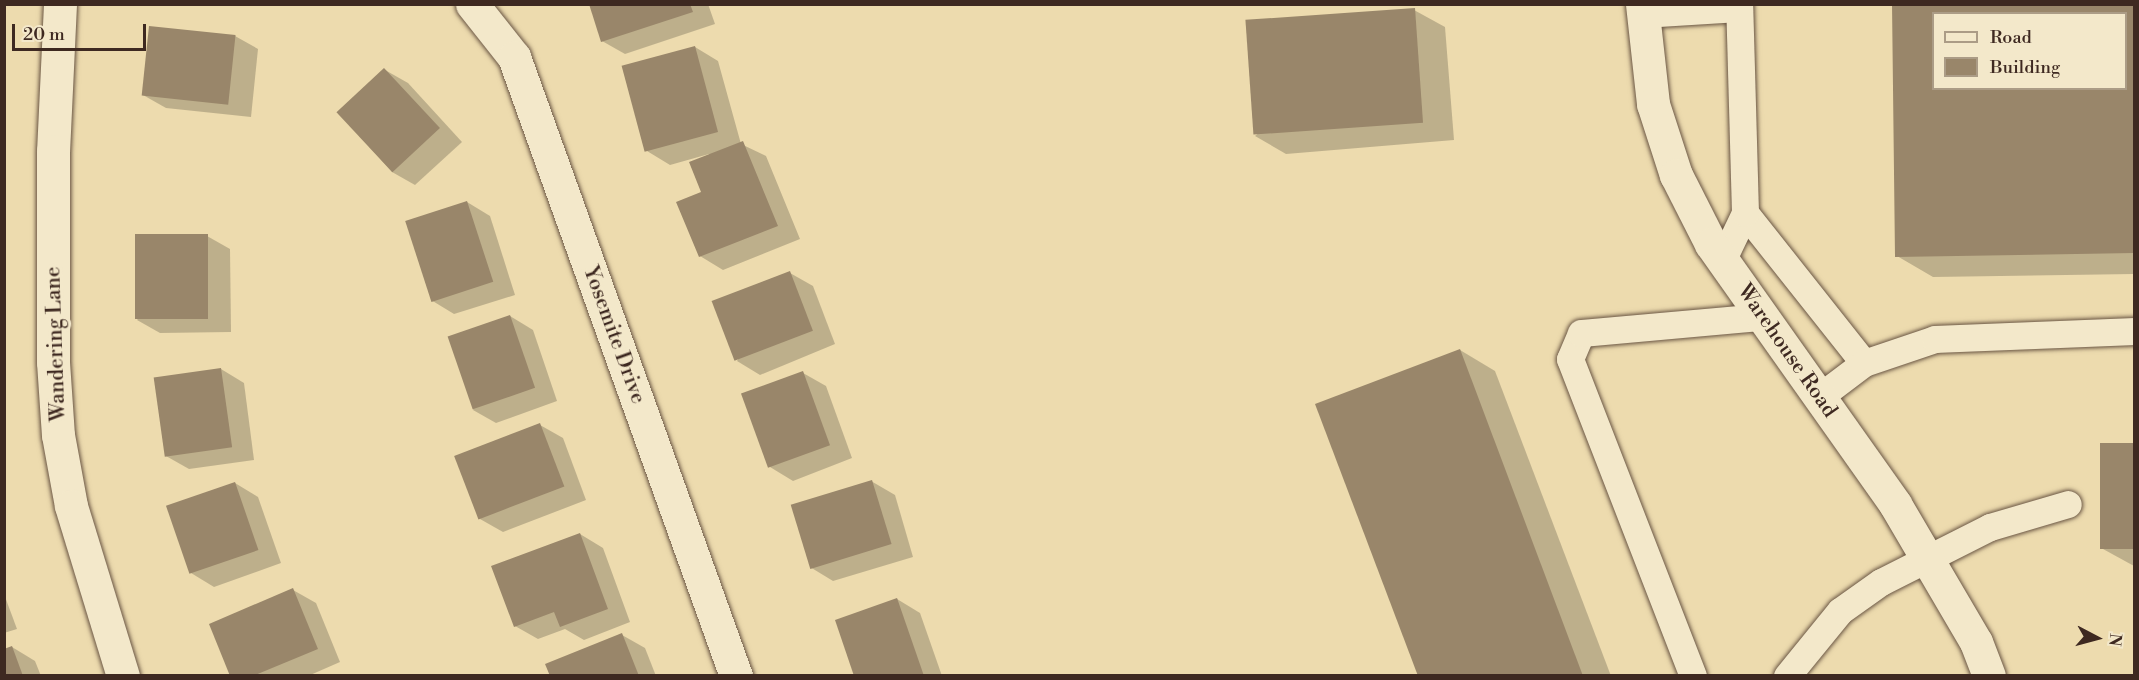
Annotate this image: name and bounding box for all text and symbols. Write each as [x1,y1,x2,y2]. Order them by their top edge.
scale bar [15,12,148,50]
legend [1932,12,2127,90]
text: 20 m [23,23,65,46]
text: Road [1990,26,2032,49]
text: Building [1990,56,2060,79]
street label: Yosemite Drive [577,263,651,407]
street label: Wandering Lane [41,266,71,422]
street label: Warehouse Road [1732,279,1842,423]
north arrow [2067,608,2127,668]
text: N [2104,633,2126,647]

